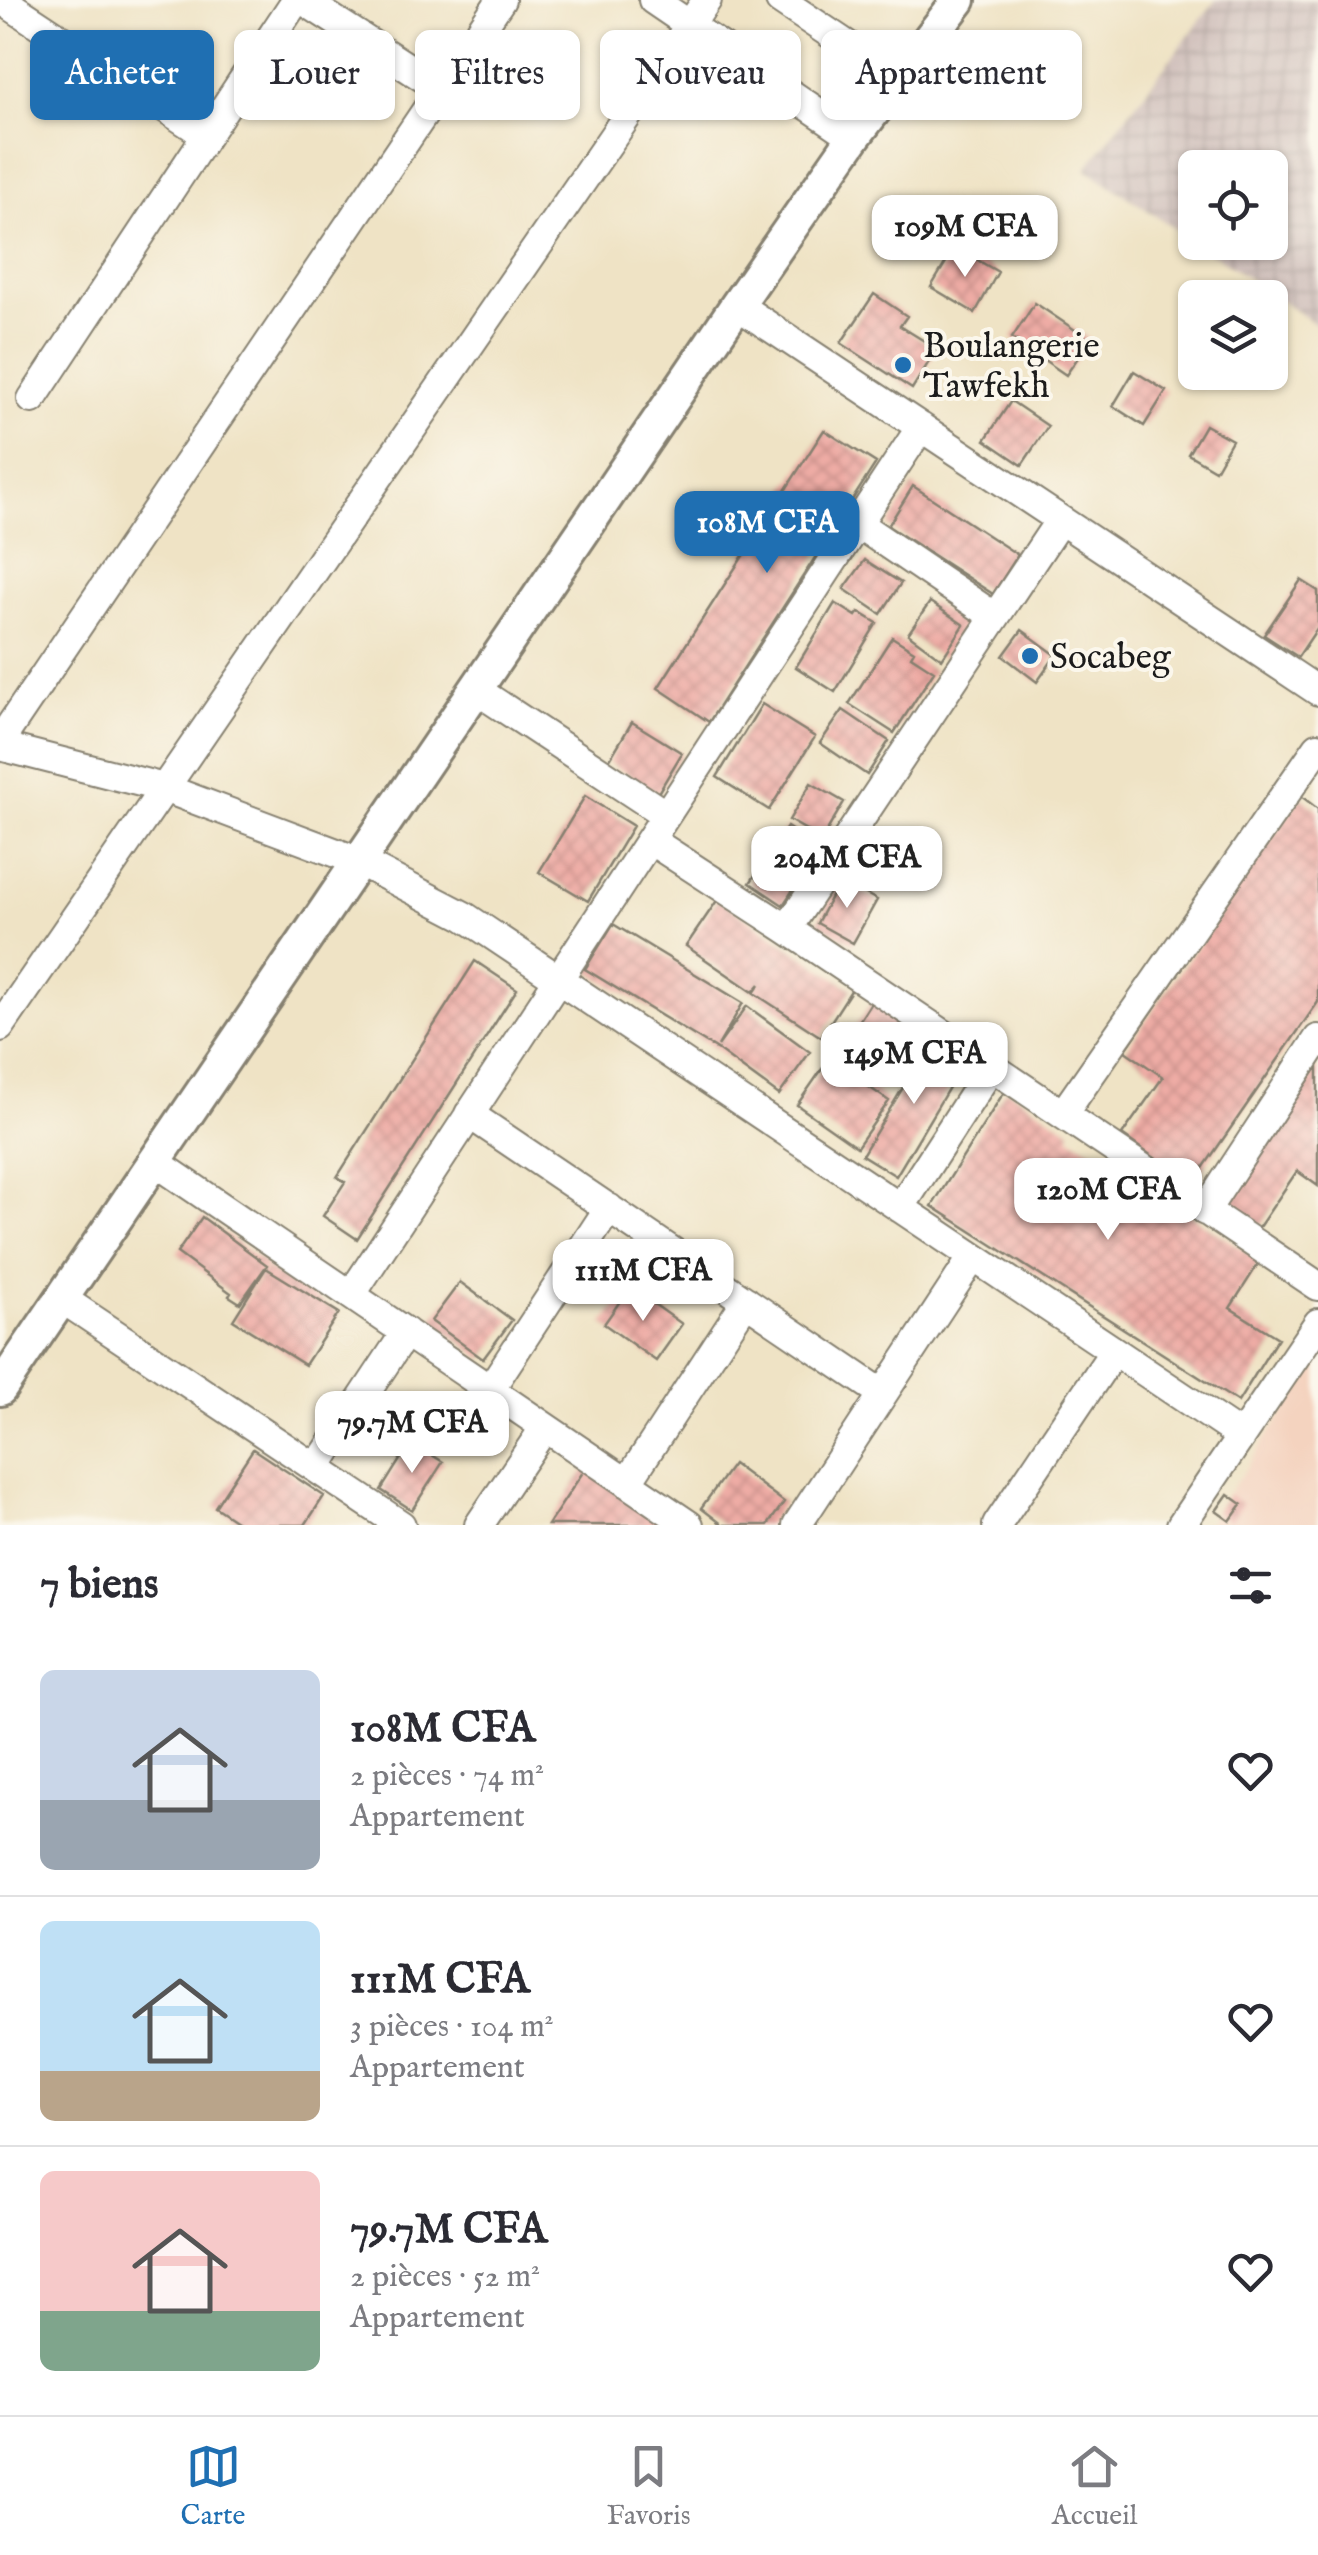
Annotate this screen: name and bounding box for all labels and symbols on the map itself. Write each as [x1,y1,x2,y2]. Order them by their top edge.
pin: 109M CFA [862,195,1068,280]
place label: Boulangerie Tawfekh [923,325,1100,410]
marker: Boulangerie Tawfekh [892,354,914,376]
pin: 108M CFA [664,491,870,576]
place label: Socabeg [1050,636,1172,681]
marker: Socabeg [1019,645,1041,667]
pin: 204M CFA [744,826,950,911]
pin: 149M CFA [811,1022,1017,1107]
pin: 120M CFA [1005,1158,1211,1243]
pin: 111M CFA [540,1239,746,1324]
pin: 79.7M CFA [298,1391,526,1476]

